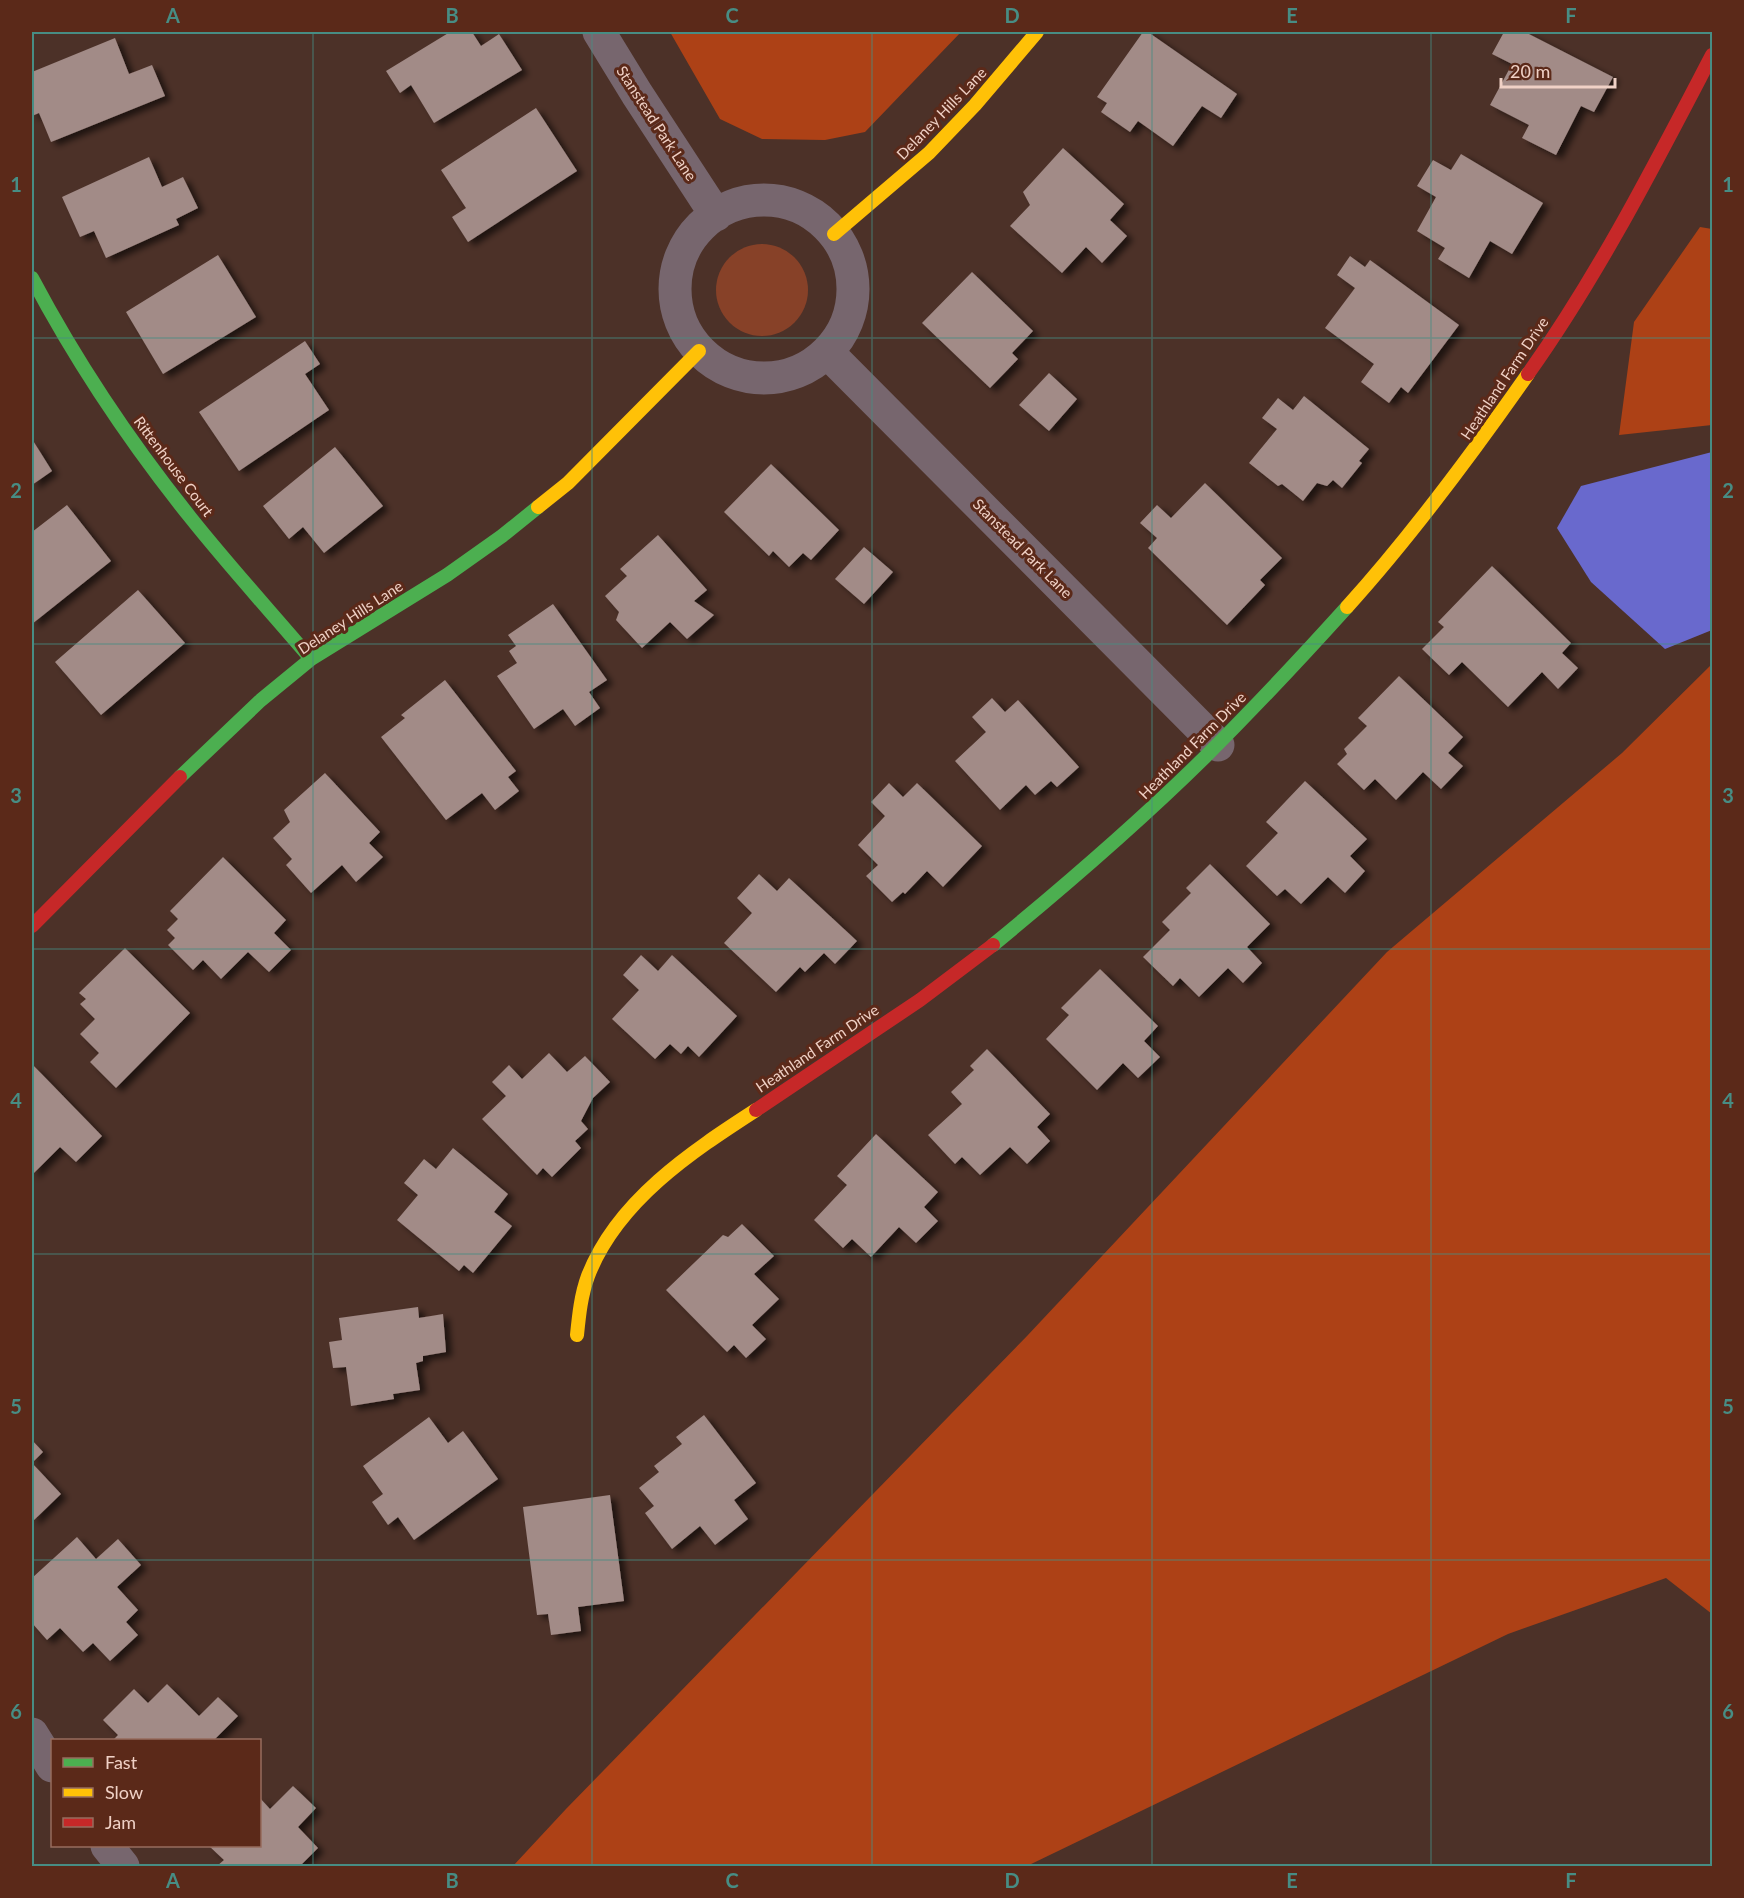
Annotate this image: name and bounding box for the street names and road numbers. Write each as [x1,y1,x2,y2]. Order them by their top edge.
street label: Stanstead Park Lane [613,62,701,184]
street label: Delaney Hills Lane [892,63,990,163]
street label: Heathland Farm Drive [1456,313,1552,443]
street label: Rittenhouse Court [131,412,218,520]
street label: Stanstead Park Lane [970,495,1076,601]
street label: Delaney Hills Lane [294,576,406,658]
street label: Heathland Farm Drive [1135,688,1249,802]
street label: Heathland Farm Drive [752,1000,882,1096]

